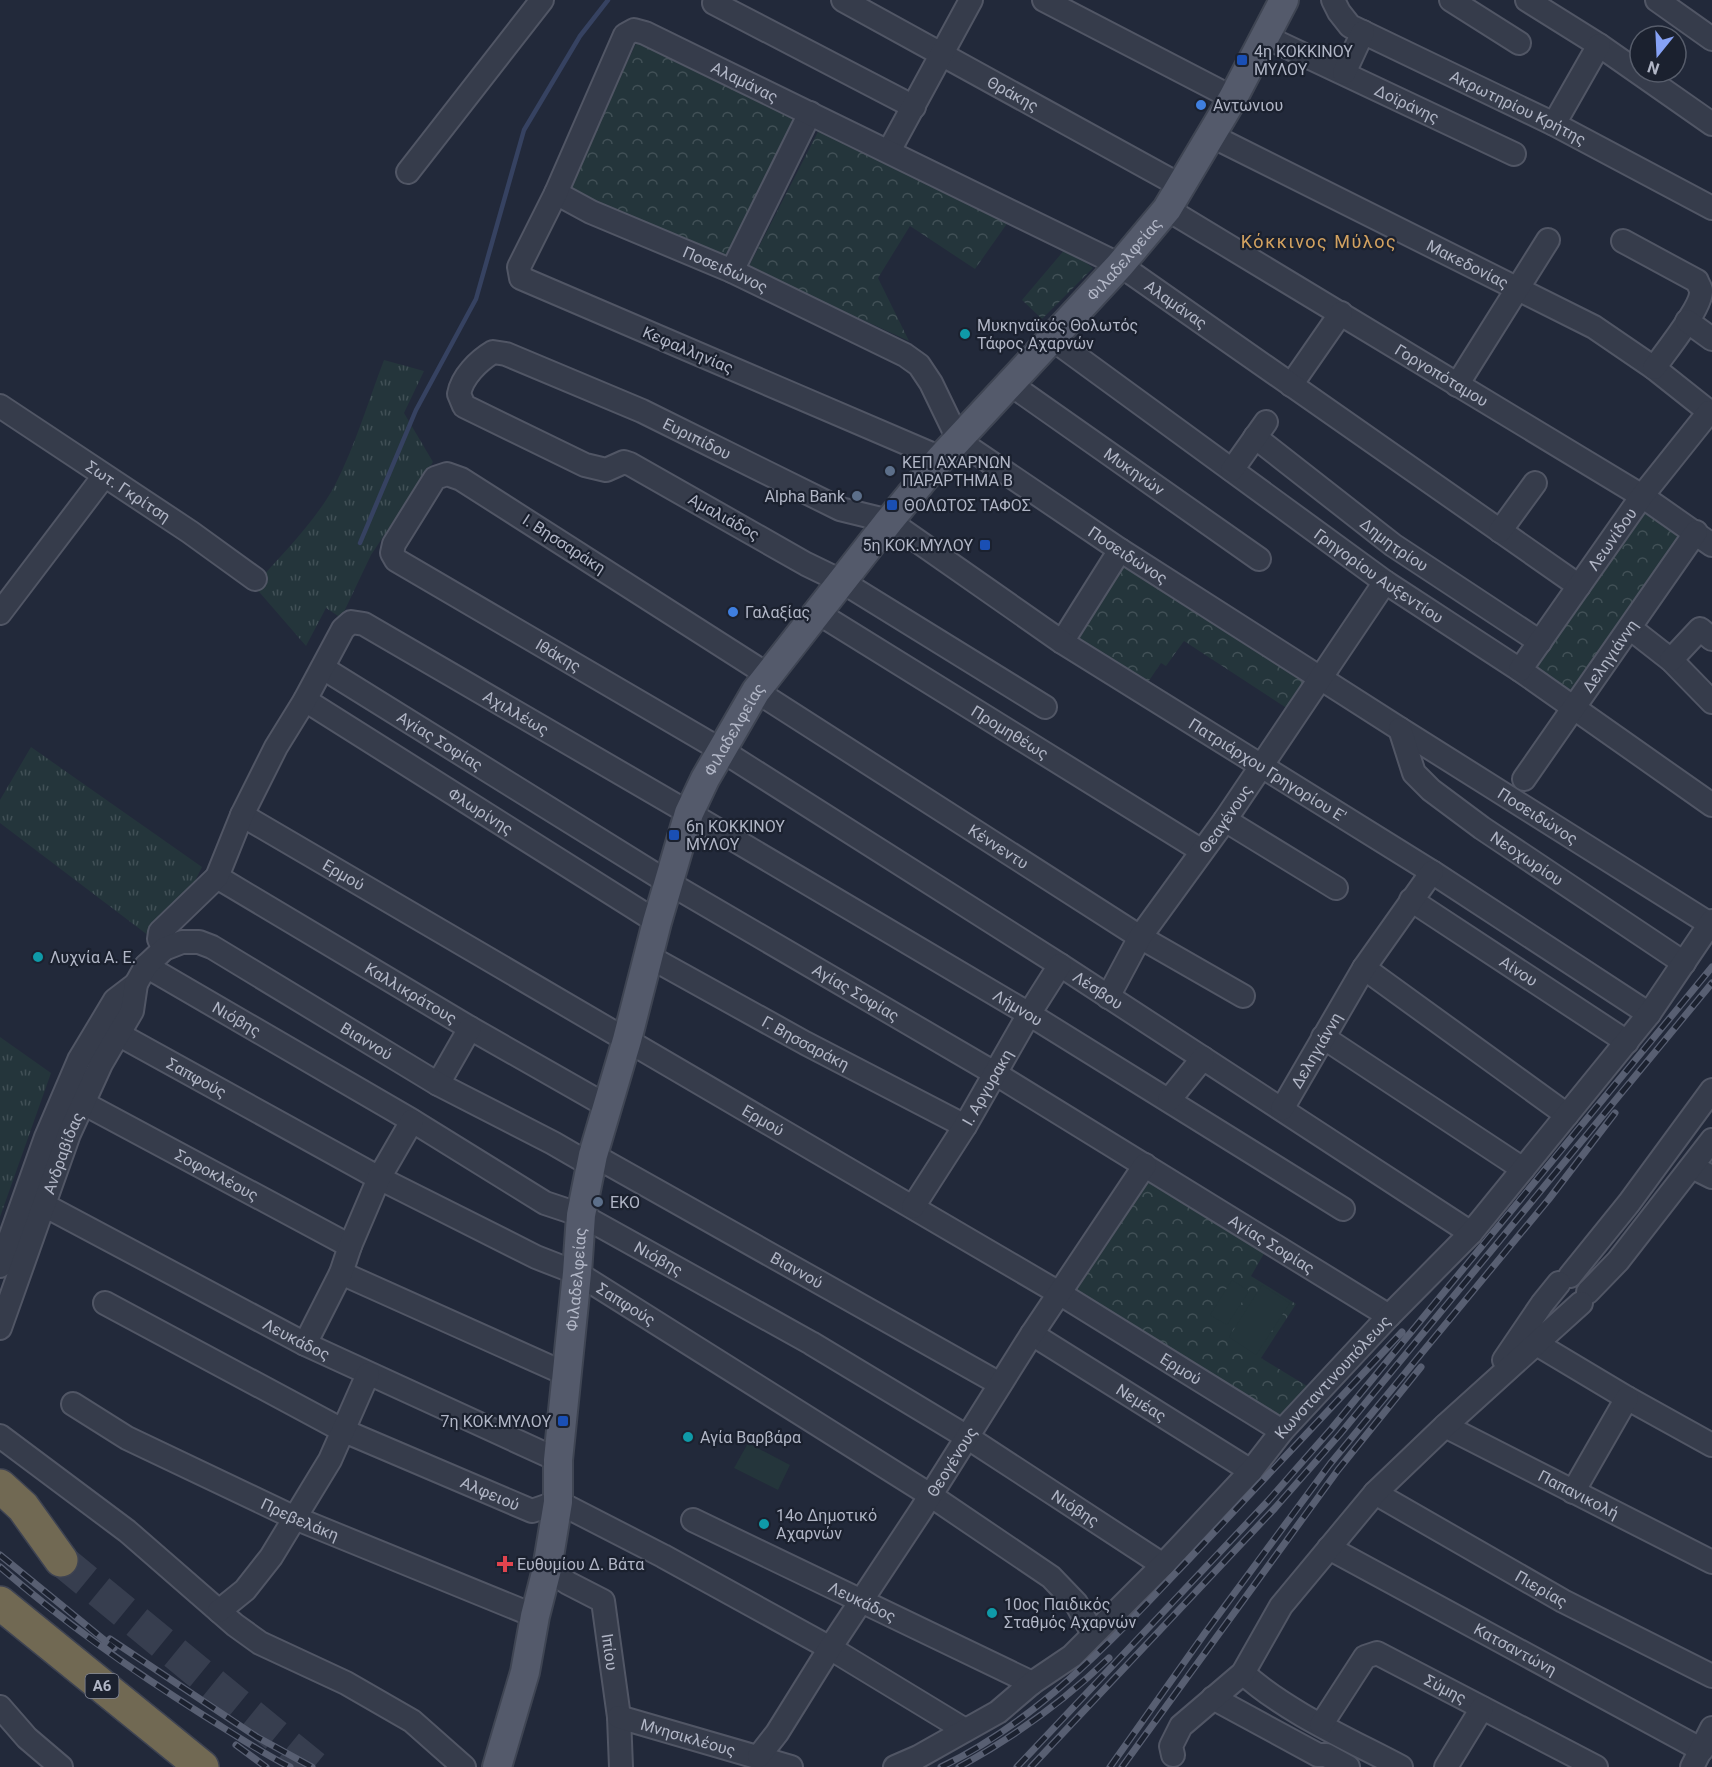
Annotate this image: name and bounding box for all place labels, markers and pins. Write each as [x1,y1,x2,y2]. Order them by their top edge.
place label: 4η ΚΟΚΚΙΝΟΥ ΜΥΛΟΥ [1254,42,1353,79]
marker: 4η ΚΟΚΚΙΝΟΥ ΜΥΛΟΥ [1235,53,1249,67]
place label: Αντωνιου [1213,96,1283,115]
marker: Αντωνιου [1194,98,1208,112]
place label: Μυκηναϊκός Θολωτός Τάφος Αχαρνών [977,316,1138,353]
marker: Μυκηναϊκός Θολωτός Τάφος Αχαρνών [958,327,972,341]
place label: ΚΕΠ ΑΧΑΡΝΩΝ ΠΑΡΑΡΤΗΜΑ Β [902,453,1013,490]
marker: ΚΕΠ ΑΧΑΡΝΩΝ ΠΑΡΑΡΤΗΜΑ Β [883,464,897,478]
place label: Alpha Bank [765,487,846,506]
marker: Alpha Bank [850,489,864,503]
place label: ΘΟΛΩΤΟΣ ΤΑΦΟΣ [904,496,1031,515]
marker: ΘΟΛΩΤΟΣ ΤΑΦΟΣ [885,498,899,512]
place label: 5η ΚΟΚ.ΜΥΛΟΥ [863,536,973,555]
marker: 5η ΚΟΚ.ΜΥΛΟΥ [978,538,992,552]
place label: Γαλαξίας [745,603,810,622]
marker: Γαλαξίας [726,605,740,619]
place label: 6η ΚΟΚΚΙΝΟΥ ΜΥΛΟΥ [686,817,785,854]
marker: 6η ΚΟΚΚΙΝΟΥ ΜΥΛΟΥ [667,828,681,842]
place label: Λυχνία A. E. [50,948,136,967]
marker: Λυχνία A. E. [31,950,45,964]
place label: EKO [610,1193,640,1212]
marker: EKO [591,1195,605,1209]
place label: 7η ΚΟΚ.ΜΥΛΟΥ [441,1412,551,1431]
marker: 7η ΚΟΚ.ΜΥΛΟΥ [556,1414,570,1428]
place label: Αγία Βαρβάρα [700,1428,801,1447]
marker: Αγία Βαρβάρα [681,1430,695,1444]
place label: 14ο Δημοτικό Αχαρνών [776,1506,877,1543]
marker: 14ο Δημοτικό Αχαρνών [757,1517,771,1531]
place label: Ευθυμίου Δ. Βάτα [517,1555,644,1574]
marker: Ευθυμίου Δ. Βάτα [498,1557,512,1571]
place label: 10ος Παιδικός Σταθμός Αχαρνών [1004,1595,1137,1632]
marker: 10ος Παιδικός Σταθμός Αχαρνών [985,1606,999,1620]

